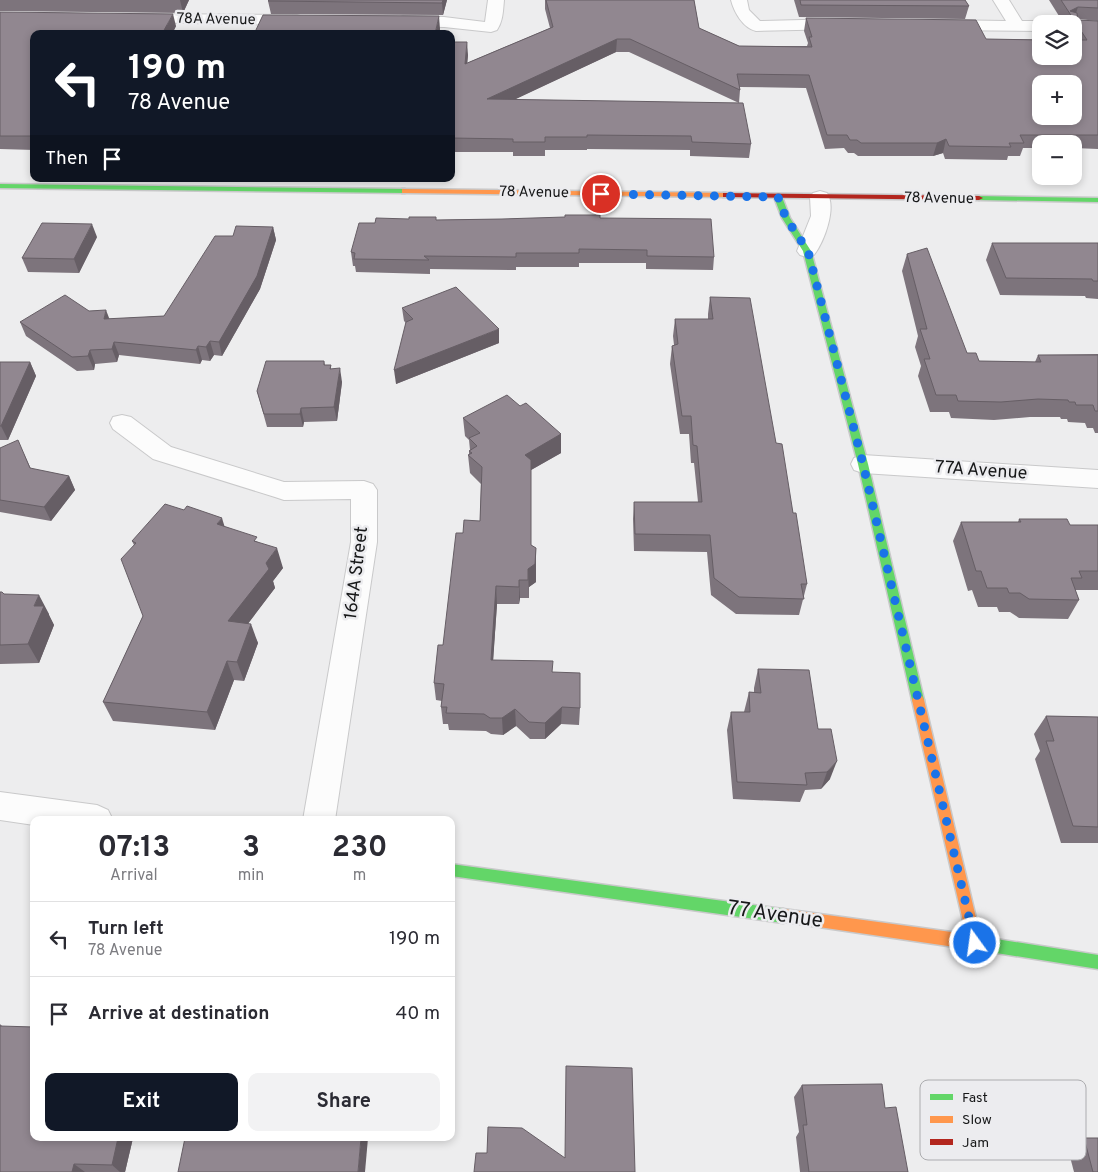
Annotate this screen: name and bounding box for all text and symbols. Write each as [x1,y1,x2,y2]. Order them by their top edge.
street label: 78A Avenue [176,10,256,30]
map controls [1032,15,1082,185]
button: layers [1032,15,1082,65]
text: 190 m [128,47,226,91]
icon: left [45,50,110,115]
button: + [1032,75,1082,125]
text: 78 Avenue [128,90,230,117]
button: − [1032,135,1082,185]
icon: arrive [98,145,126,173]
text: Then [45,147,88,171]
pin [580,173,622,215]
icon: arrive [587,180,615,208]
street label: 78 Avenue [499,183,569,203]
street label: 78 Avenue [904,189,974,209]
street label: 77A Avenue [934,456,1028,486]
street label: 164A Street [340,525,374,621]
text: 07:13 [98,830,170,867]
text: 3 [242,830,260,867]
text: 230 [332,830,387,867]
text: Arrival [110,866,158,886]
text: min [238,866,264,886]
text: m [353,866,366,886]
street label: 77 Avenue [726,895,824,935]
position arrow [948,916,1000,968]
text: Turn left [88,917,164,941]
icon: left [45,925,73,953]
text: 190 m [389,927,440,951]
text: 78 Avenue [88,941,162,961]
icon: arrive [45,1000,73,1028]
text: Arrive at destination [88,1002,269,1026]
text: 40 m [395,1002,440,1026]
button: Exit [45,1073,238,1131]
button: Share [248,1073,440,1131]
legend [920,1080,1086,1160]
text: Fast [962,1090,988,1107]
text: Slow [962,1112,992,1129]
text: Jam [962,1135,989,1152]

